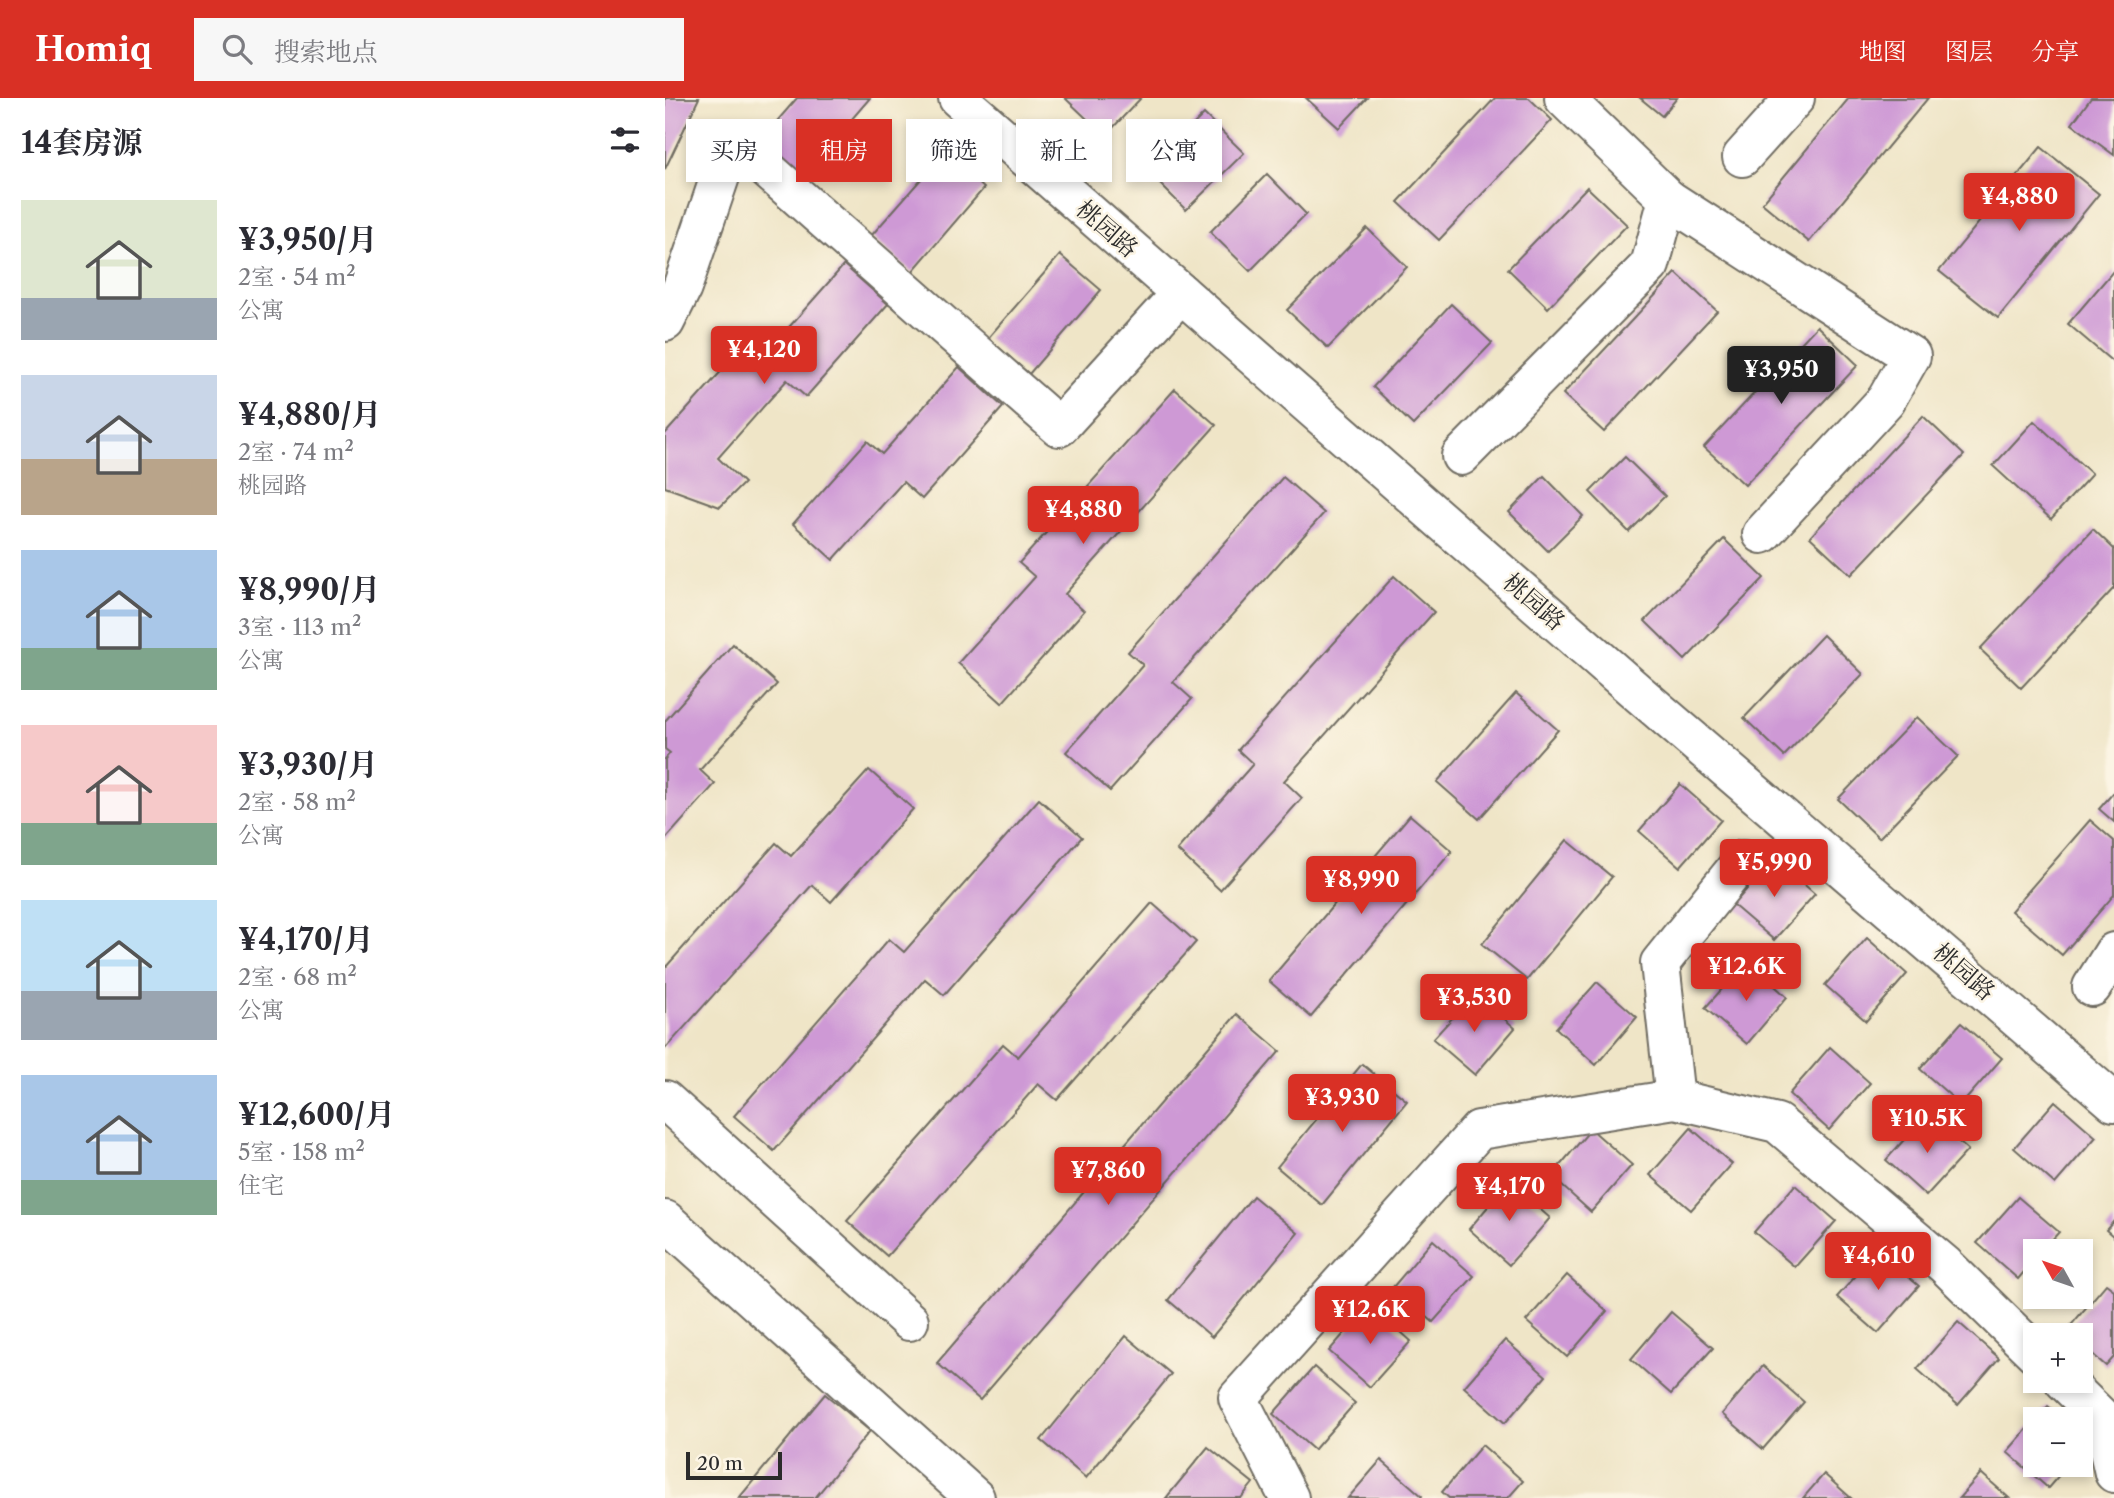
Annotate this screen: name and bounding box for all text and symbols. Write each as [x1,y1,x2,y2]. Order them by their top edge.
search box [194,18,684,81]
text: Homiq [35,29,152,70]
icon: search [218,30,256,68]
text: 搜索地点 [274,36,378,68]
text: 地图 [1859,37,1907,66]
text: 图层 [1945,37,1993,66]
text: 分享 [2031,37,2079,66]
chip: 买房 [686,119,782,182]
chip: 租房 [796,119,892,182]
chip: 筛选 [906,119,1002,182]
chip: 新上 [1016,119,1112,182]
chip: 公寓 [1126,119,1222,182]
icon: filters [606,121,644,159]
text: 14套房源 [21,124,142,161]
pin: ¥4,880 [1962,174,2076,233]
text: ¥4,880 [1980,182,2058,210]
street label: 桃园路 [1071,194,1144,263]
text: ¥3,950/月 [238,221,377,258]
icon: home [77,228,161,312]
text: 2室 · 54 m² [238,263,356,291]
text: 公寓 [238,296,284,324]
pin: ¥4,120 [707,327,821,386]
text: ¥4,120 [727,335,801,363]
pin: ¥3,950 [1724,346,1838,406]
text: ¥3,950 [1743,355,1819,383]
text: ¥4,880/月 [238,396,381,433]
icon: home [77,403,161,487]
text: 2室 · 74 m² [238,438,354,466]
text: 桃园路 [238,471,307,499]
pin: ¥4,880 [1026,486,1140,546]
text: ¥4,880 [1044,495,1122,523]
street label: 桃园路 [1498,567,1571,636]
text: ¥8,990/月 [238,571,380,608]
icon: home [77,578,161,662]
text: 3室 · 113 m² [238,613,361,641]
text: 公寓 [238,646,284,674]
text: ¥3,930/月 [238,746,378,783]
icon: home [77,753,161,837]
text: 2室 · 58 m² [238,788,356,816]
text: 公寓 [238,821,284,849]
pin: ¥5,990 [1717,840,1831,899]
text: ¥5,990 [1736,848,1812,876]
pin: ¥8,990 [1304,856,1418,916]
text: ¥8,990 [1322,865,1400,893]
text: ¥4,170/月 [238,921,374,958]
icon: home [77,928,161,1012]
street label: 桃园路 [1928,937,2001,1006]
pin: ¥12.6K [1689,944,1803,1003]
text: ¥12.6K [1707,952,1785,980]
text: 2室 · 68 m² [238,963,357,991]
pin: ¥3,530 [1417,974,1531,1034]
text: ¥3,530 [1436,983,1512,1011]
text: 公寓 [238,996,284,1024]
pin: ¥3,930 [1285,1074,1399,1134]
text: ¥3,930 [1304,1083,1380,1111]
text: ¥12,600/月 [238,1096,395,1133]
pin: ¥10.5K [1870,1096,1984,1155]
icon: home [77,1103,161,1187]
text: ¥10.5K [1888,1104,1966,1132]
text: 5室 · 158 m² [238,1138,365,1166]
pin: ¥7,860 [1051,1148,1165,1207]
text: ¥7,860 [1070,1156,1146,1184]
pin: ¥4,170 [1452,1164,1566,1223]
text: 住宅 [238,1171,284,1199]
text: ¥4,170 [1473,1172,1545,1200]
pin: ¥4,610 [1821,1232,1935,1292]
north arrow [2023,1239,2093,1309]
map controls [2023,1239,2093,1477]
text: ¥4,610 [1841,1241,1915,1269]
pin: ¥12.6K [1313,1286,1427,1346]
text: ¥12.6K [1331,1295,1409,1323]
button: + [2023,1323,2093,1393]
button: − [2023,1407,2093,1477]
scale bar [686,1449,782,1481]
text: 20 m [697,1452,743,1475]

